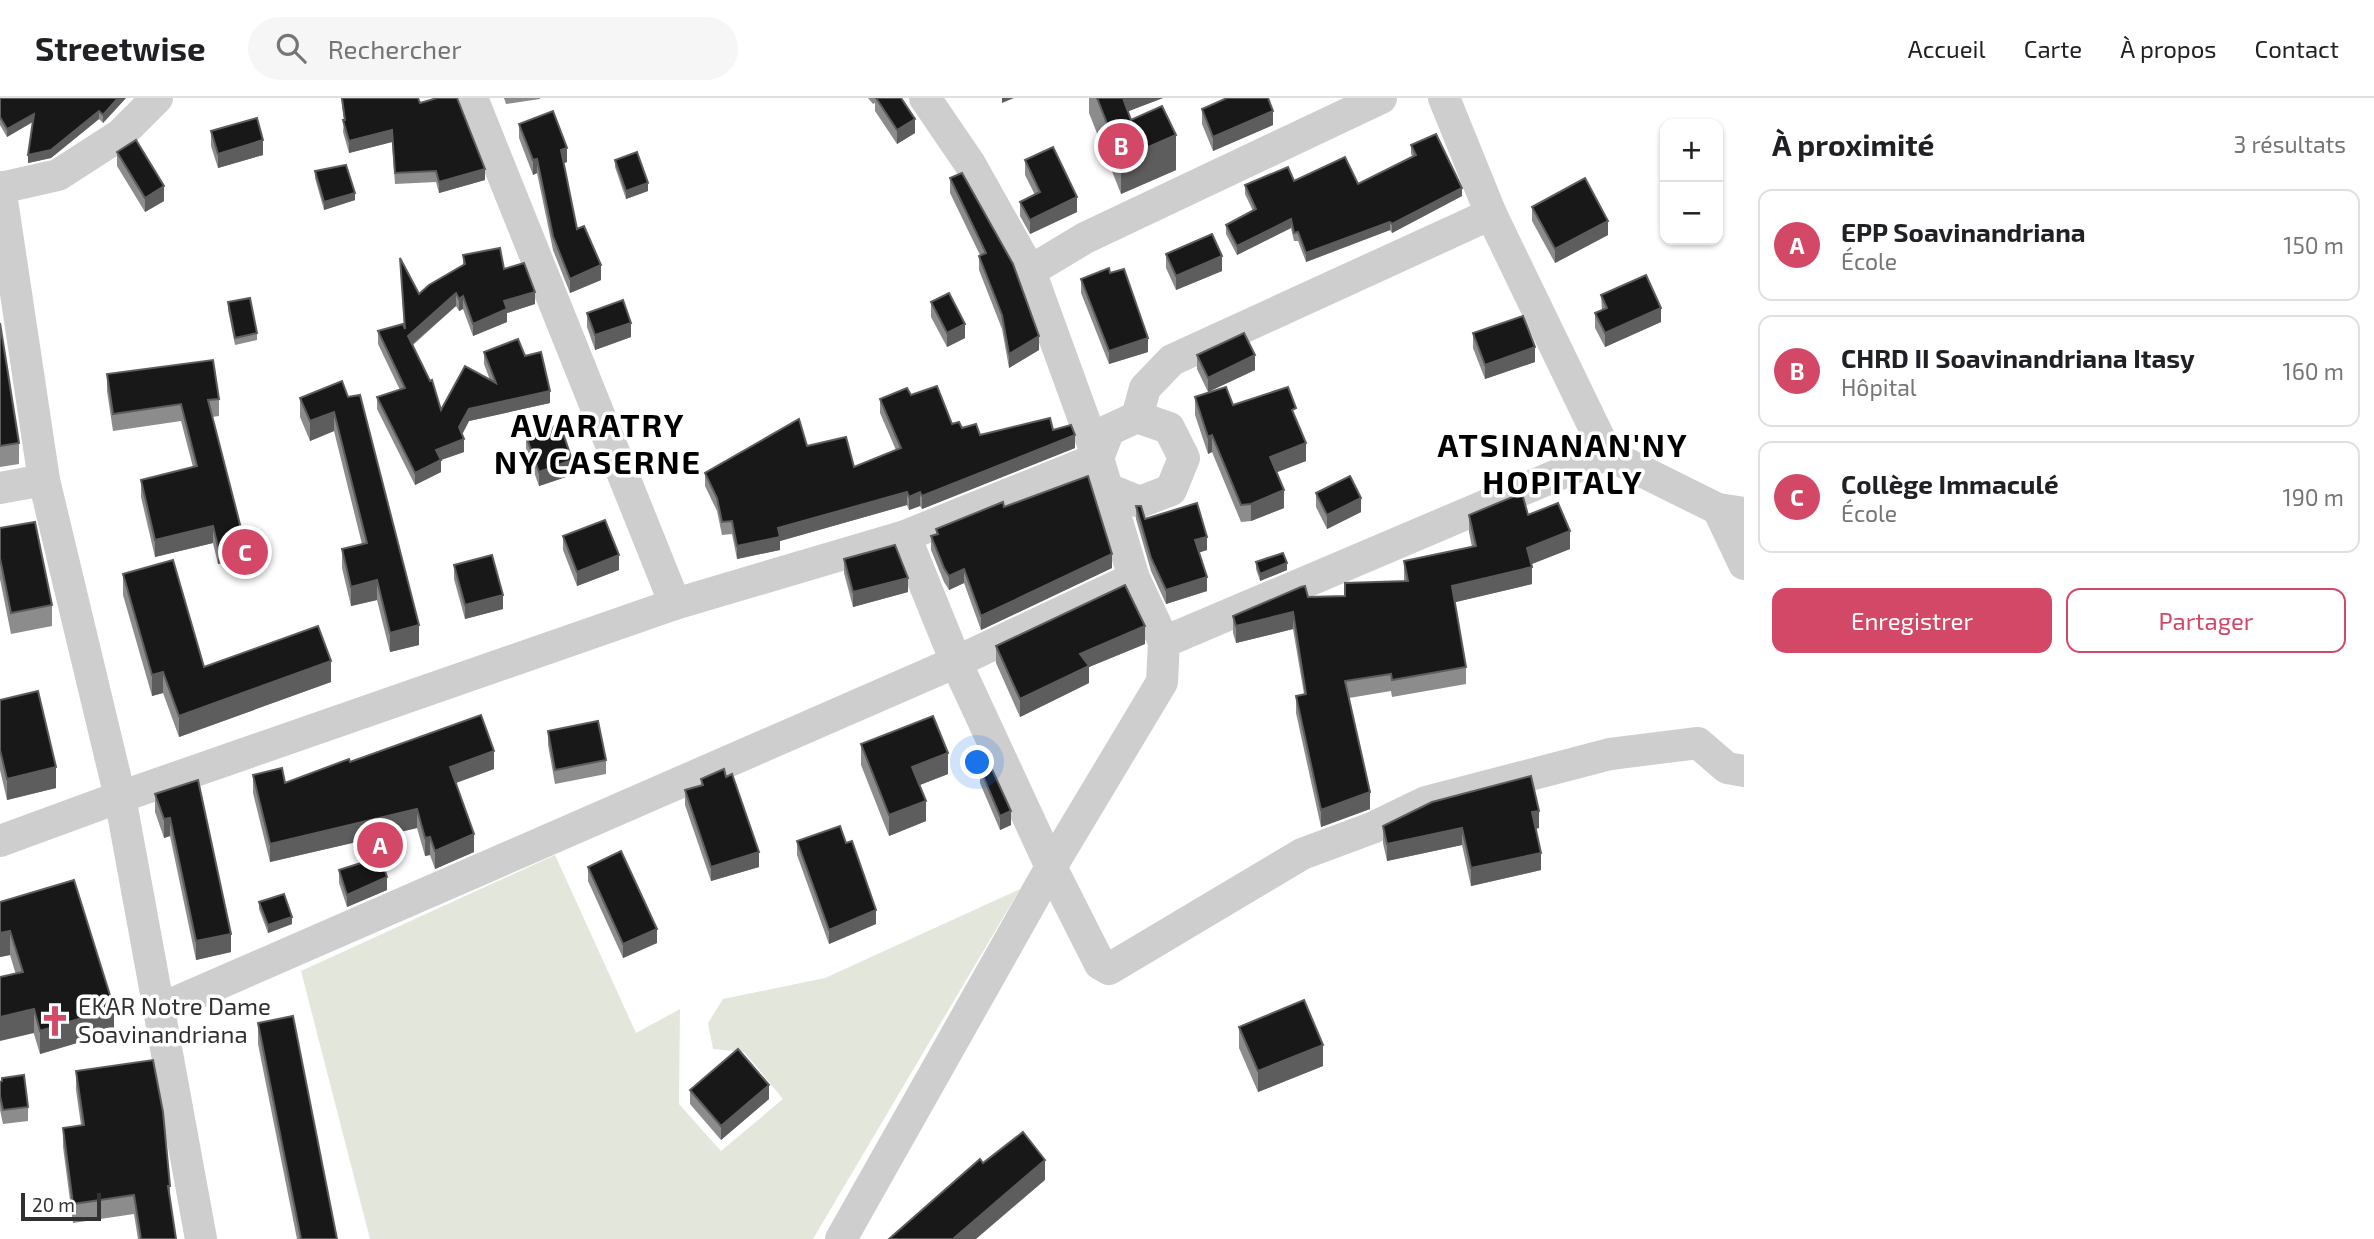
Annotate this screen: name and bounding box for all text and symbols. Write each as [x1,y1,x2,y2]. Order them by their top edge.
search box [248,17,738,80]
text: Streetwise [35,28,206,68]
icon: search [272,29,310,67]
text: Rechercher [328,33,462,64]
text: Accueil [1908,34,1986,63]
text: Carte [2024,34,2082,63]
text: À propos [2120,34,2217,63]
text: Contact [2255,34,2339,63]
map controls [1660,119,1723,245]
button: + [1660,119,1723,182]
pin: B [1098,120,1144,172]
text: À proximité [1772,126,1934,162]
text: 3 résultats [2234,130,2346,158]
button: − [1660,182,1723,245]
text: EPP Soavinandriana [1841,216,2086,247]
text: A [1789,231,1805,259]
text: 150 m [2283,231,2344,259]
text: École [1841,247,1897,275]
text: CHRD II Soavinandriana Itasy [1841,342,2195,373]
text: B [1790,357,1804,385]
text: 160 m [2283,357,2344,385]
text: Hôpital [1841,373,1917,401]
district label: AVARATRY NY CASERNE [494,405,702,480]
district label: ATSINANAN'NY HOPITALY [1438,425,1688,500]
text: Collège Immaculé [1841,468,2059,499]
text: C [1790,483,1804,511]
text: 190 m [2283,483,2344,511]
text: École [1841,499,1897,527]
pin: C [222,526,268,578]
button: Enregistrer [1772,588,2052,653]
button: Partager [2066,588,2346,653]
your location [960,745,994,779]
pin: A [357,819,403,871]
place label: EKAR Notre Dame Soavinandriana [78,991,271,1048]
church icon: EKAR Notre Dame Soavinandriana [38,1004,72,1038]
scale bar [21,1190,102,1222]
text: 20 m [32,1193,75,1216]

